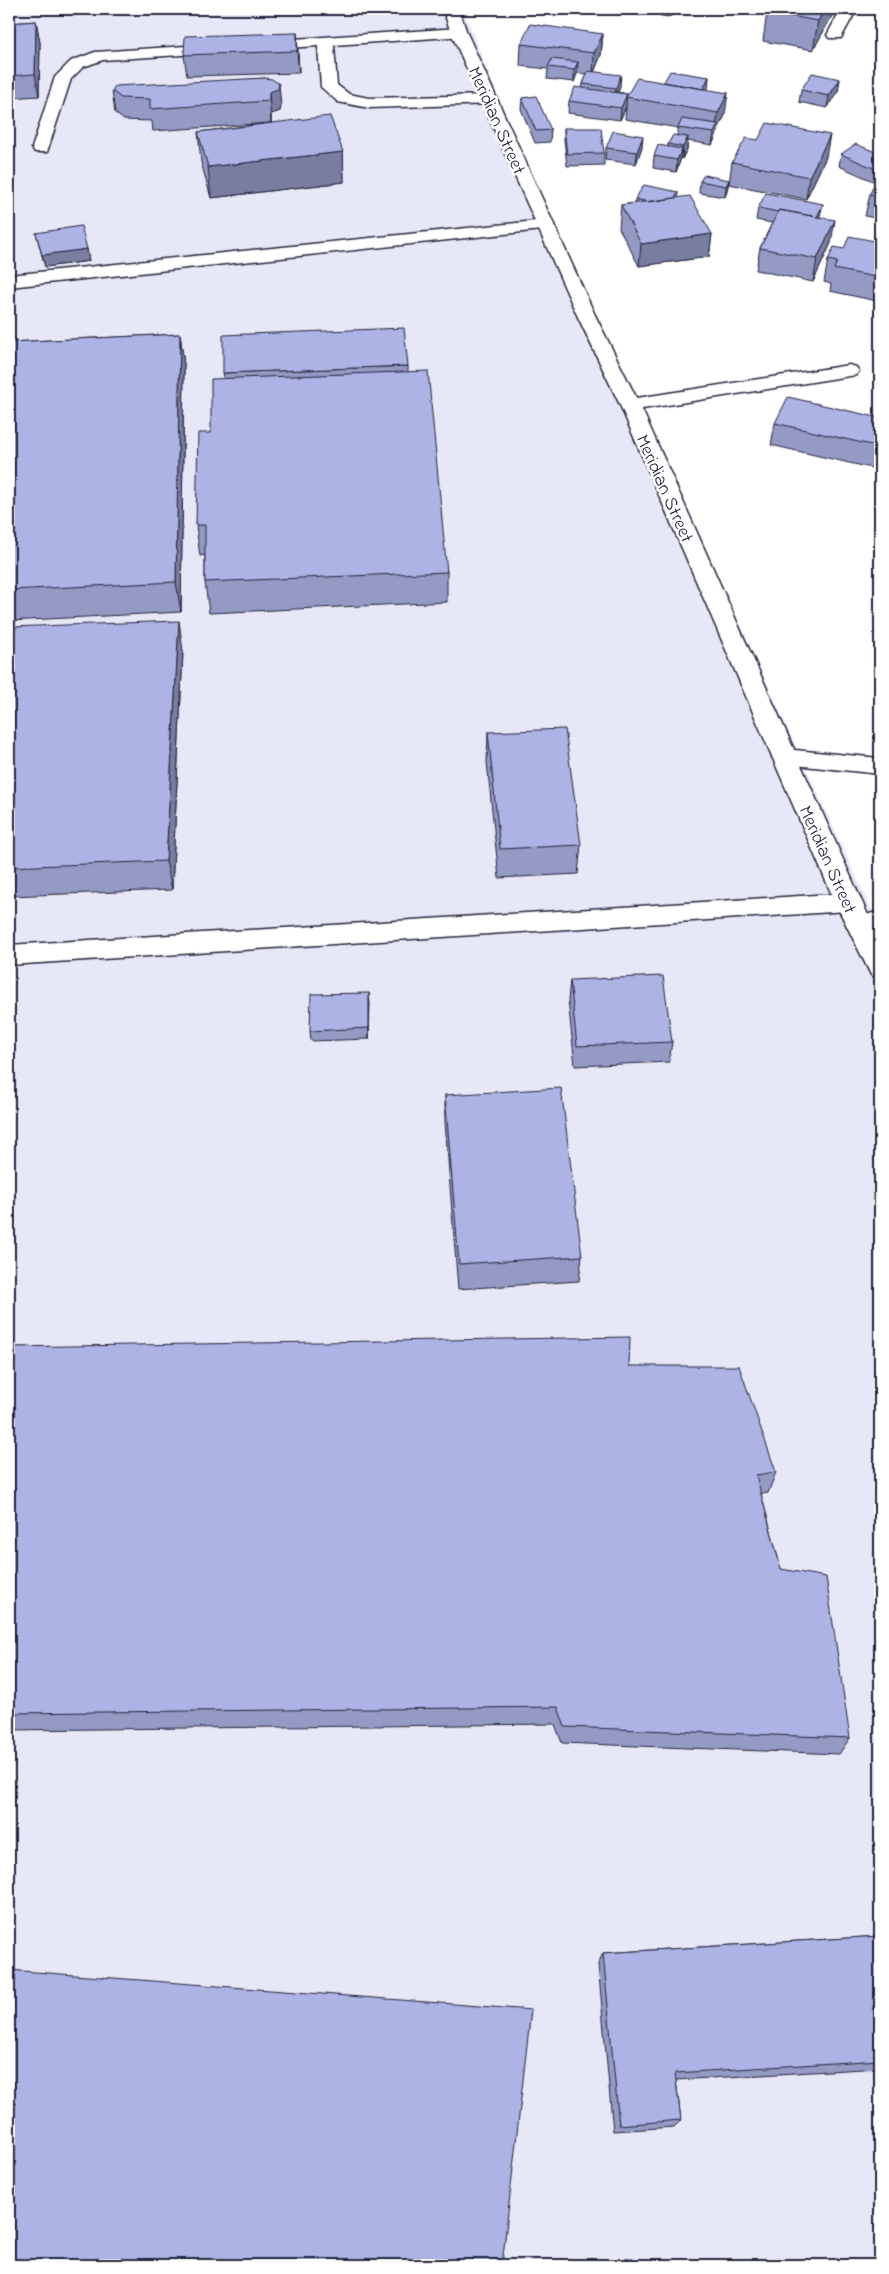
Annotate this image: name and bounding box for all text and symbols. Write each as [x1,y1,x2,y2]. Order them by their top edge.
street label: Meridian Street [460,63,532,180]
street label: Meridian Street [628,431,700,548]
street label: Meridian Street [791,802,863,919]

